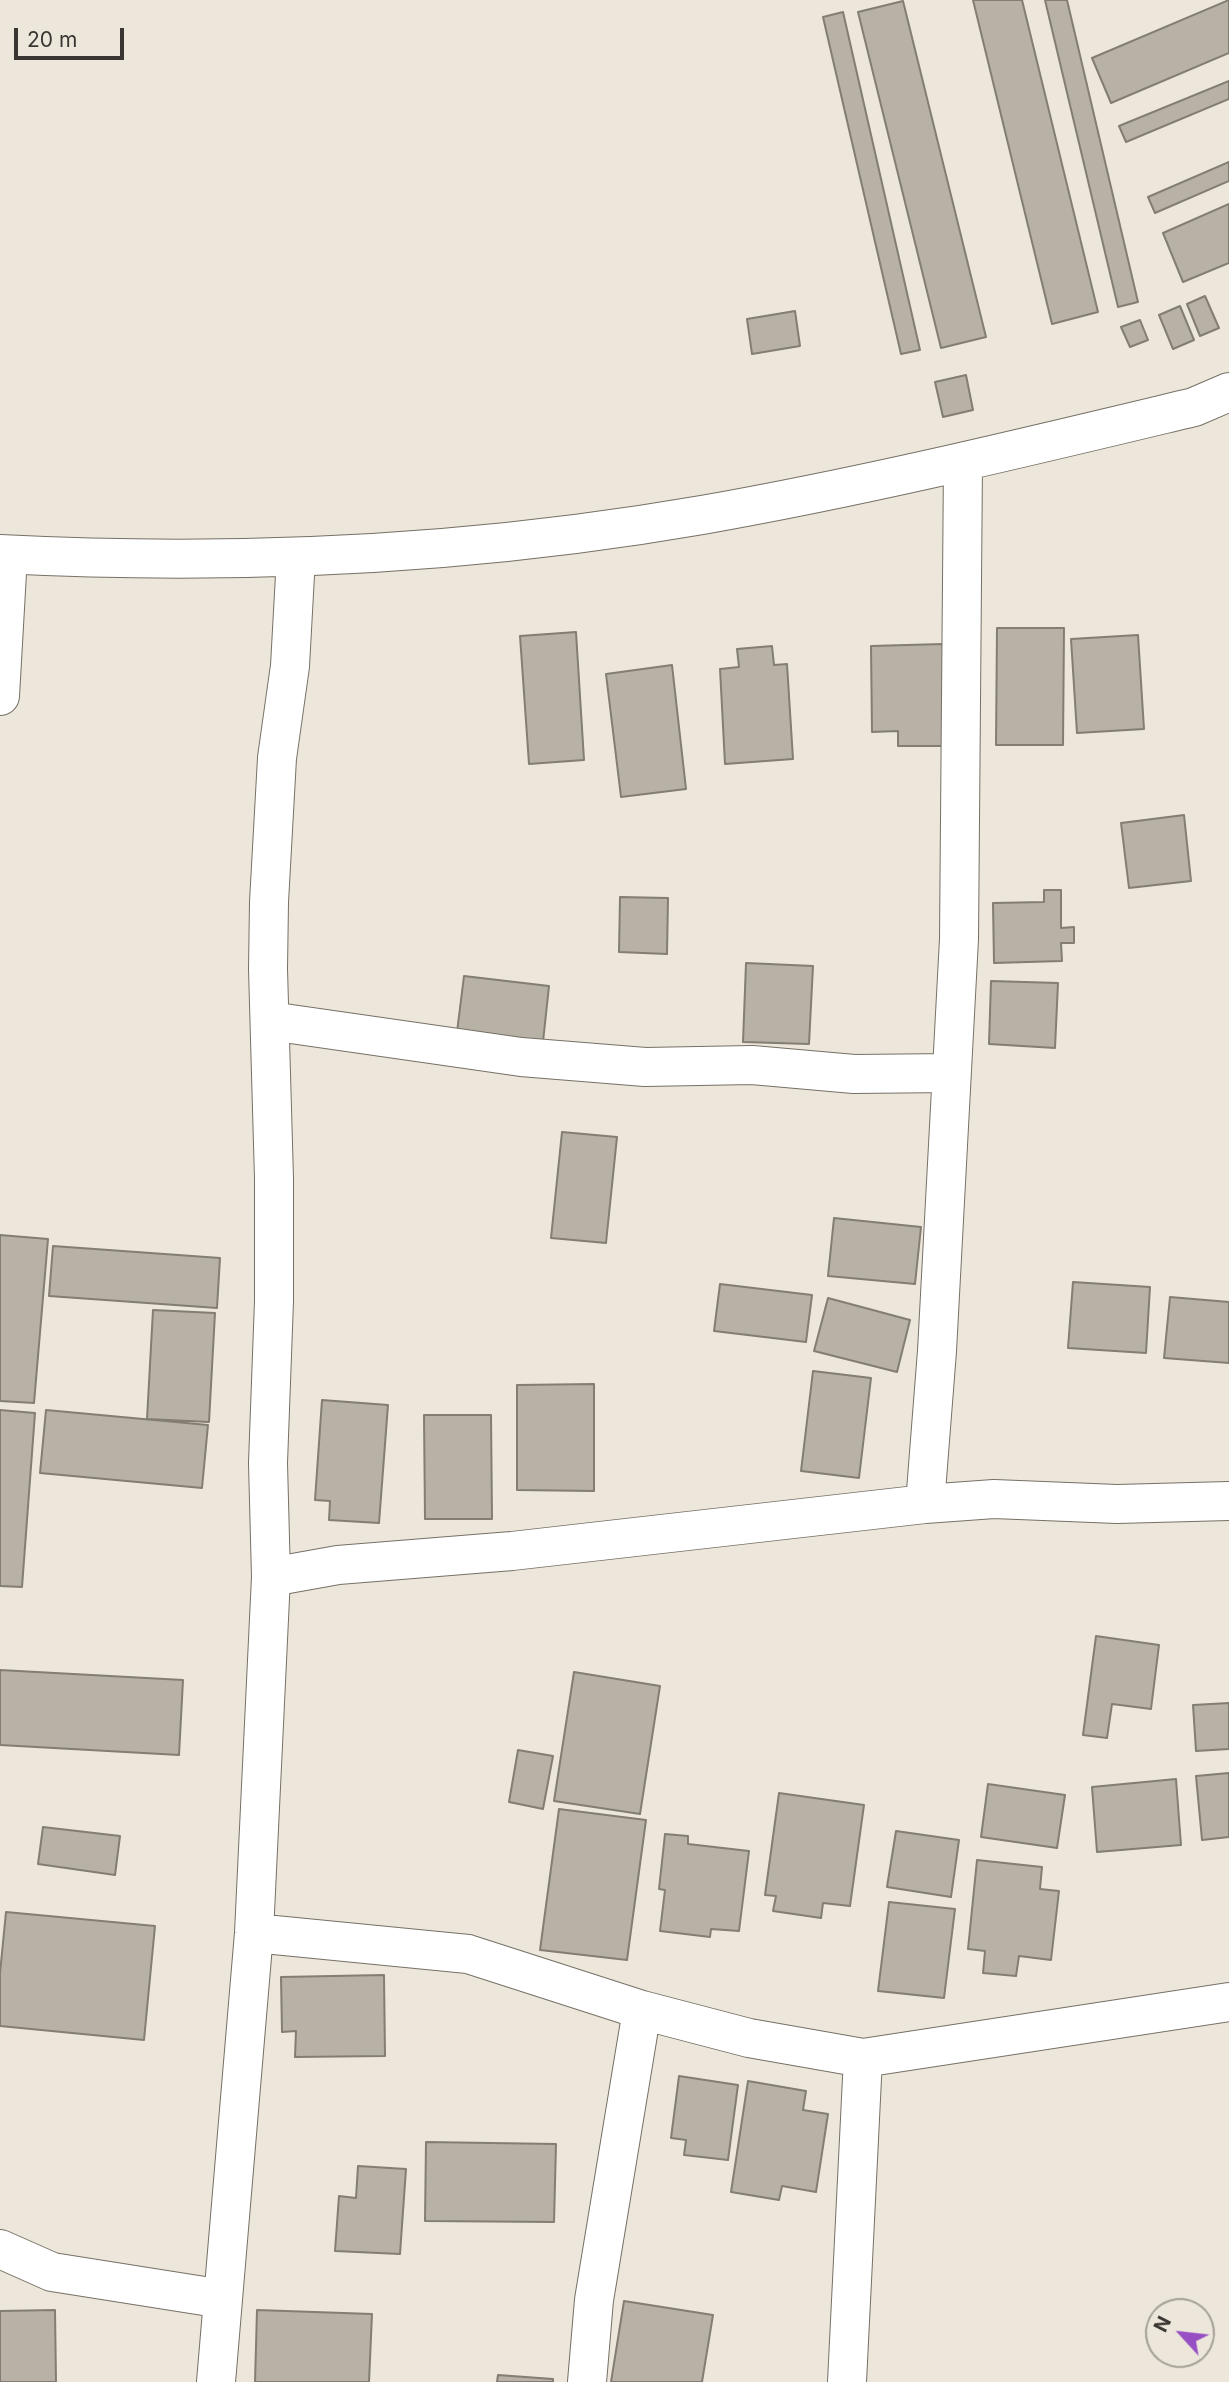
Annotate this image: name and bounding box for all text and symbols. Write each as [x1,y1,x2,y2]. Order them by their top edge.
scale bar [18,14,128,58]
text: 20 m [27,27,77,52]
north arrow [1145,2298,1215,2368]
text: N [1149,2312,1176,2336]

